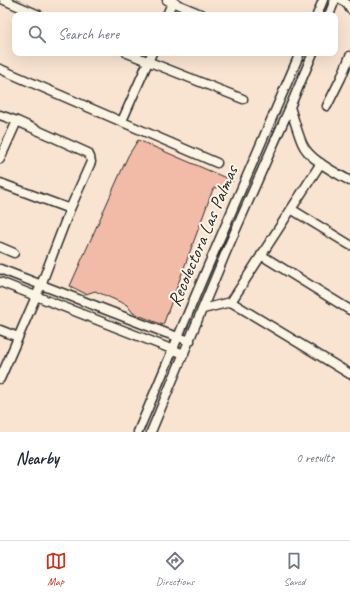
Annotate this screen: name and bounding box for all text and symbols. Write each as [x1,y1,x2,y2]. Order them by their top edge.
search box [12,12,338,56]
icon: search [26,23,48,45]
text: Search here [58,25,119,44]
street label: Recolectora Las Palmas [163,161,244,310]
text: Nearby [16,448,59,469]
text: 0 results [296,450,334,466]
tab: Map [45,550,67,588]
tab: Directions [156,550,194,588]
tab: Saved [283,550,305,588]

